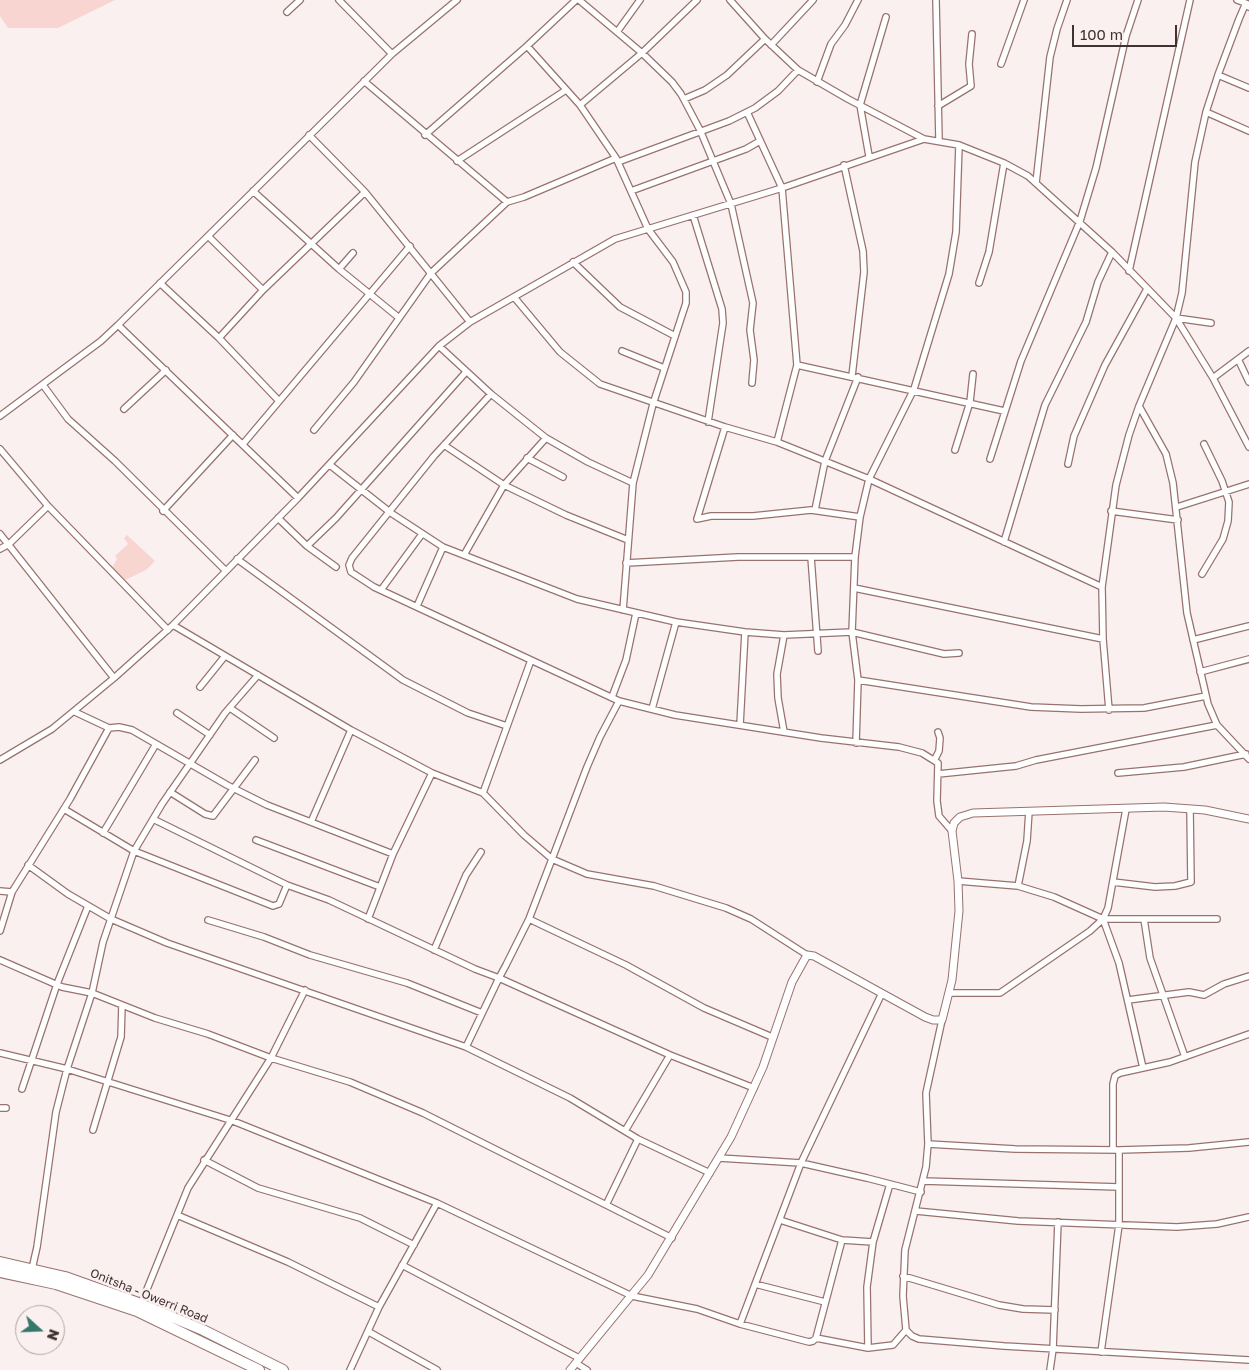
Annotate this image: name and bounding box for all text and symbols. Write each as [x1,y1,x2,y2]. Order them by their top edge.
scale bar [1074,15,1179,47]
text: 100 m [1080,25,1123,43]
street label: Onitsha - Owerri Road [88,1266,210,1326]
north arrow [15,1305,65,1355]
text: N [44,1327,63,1343]

